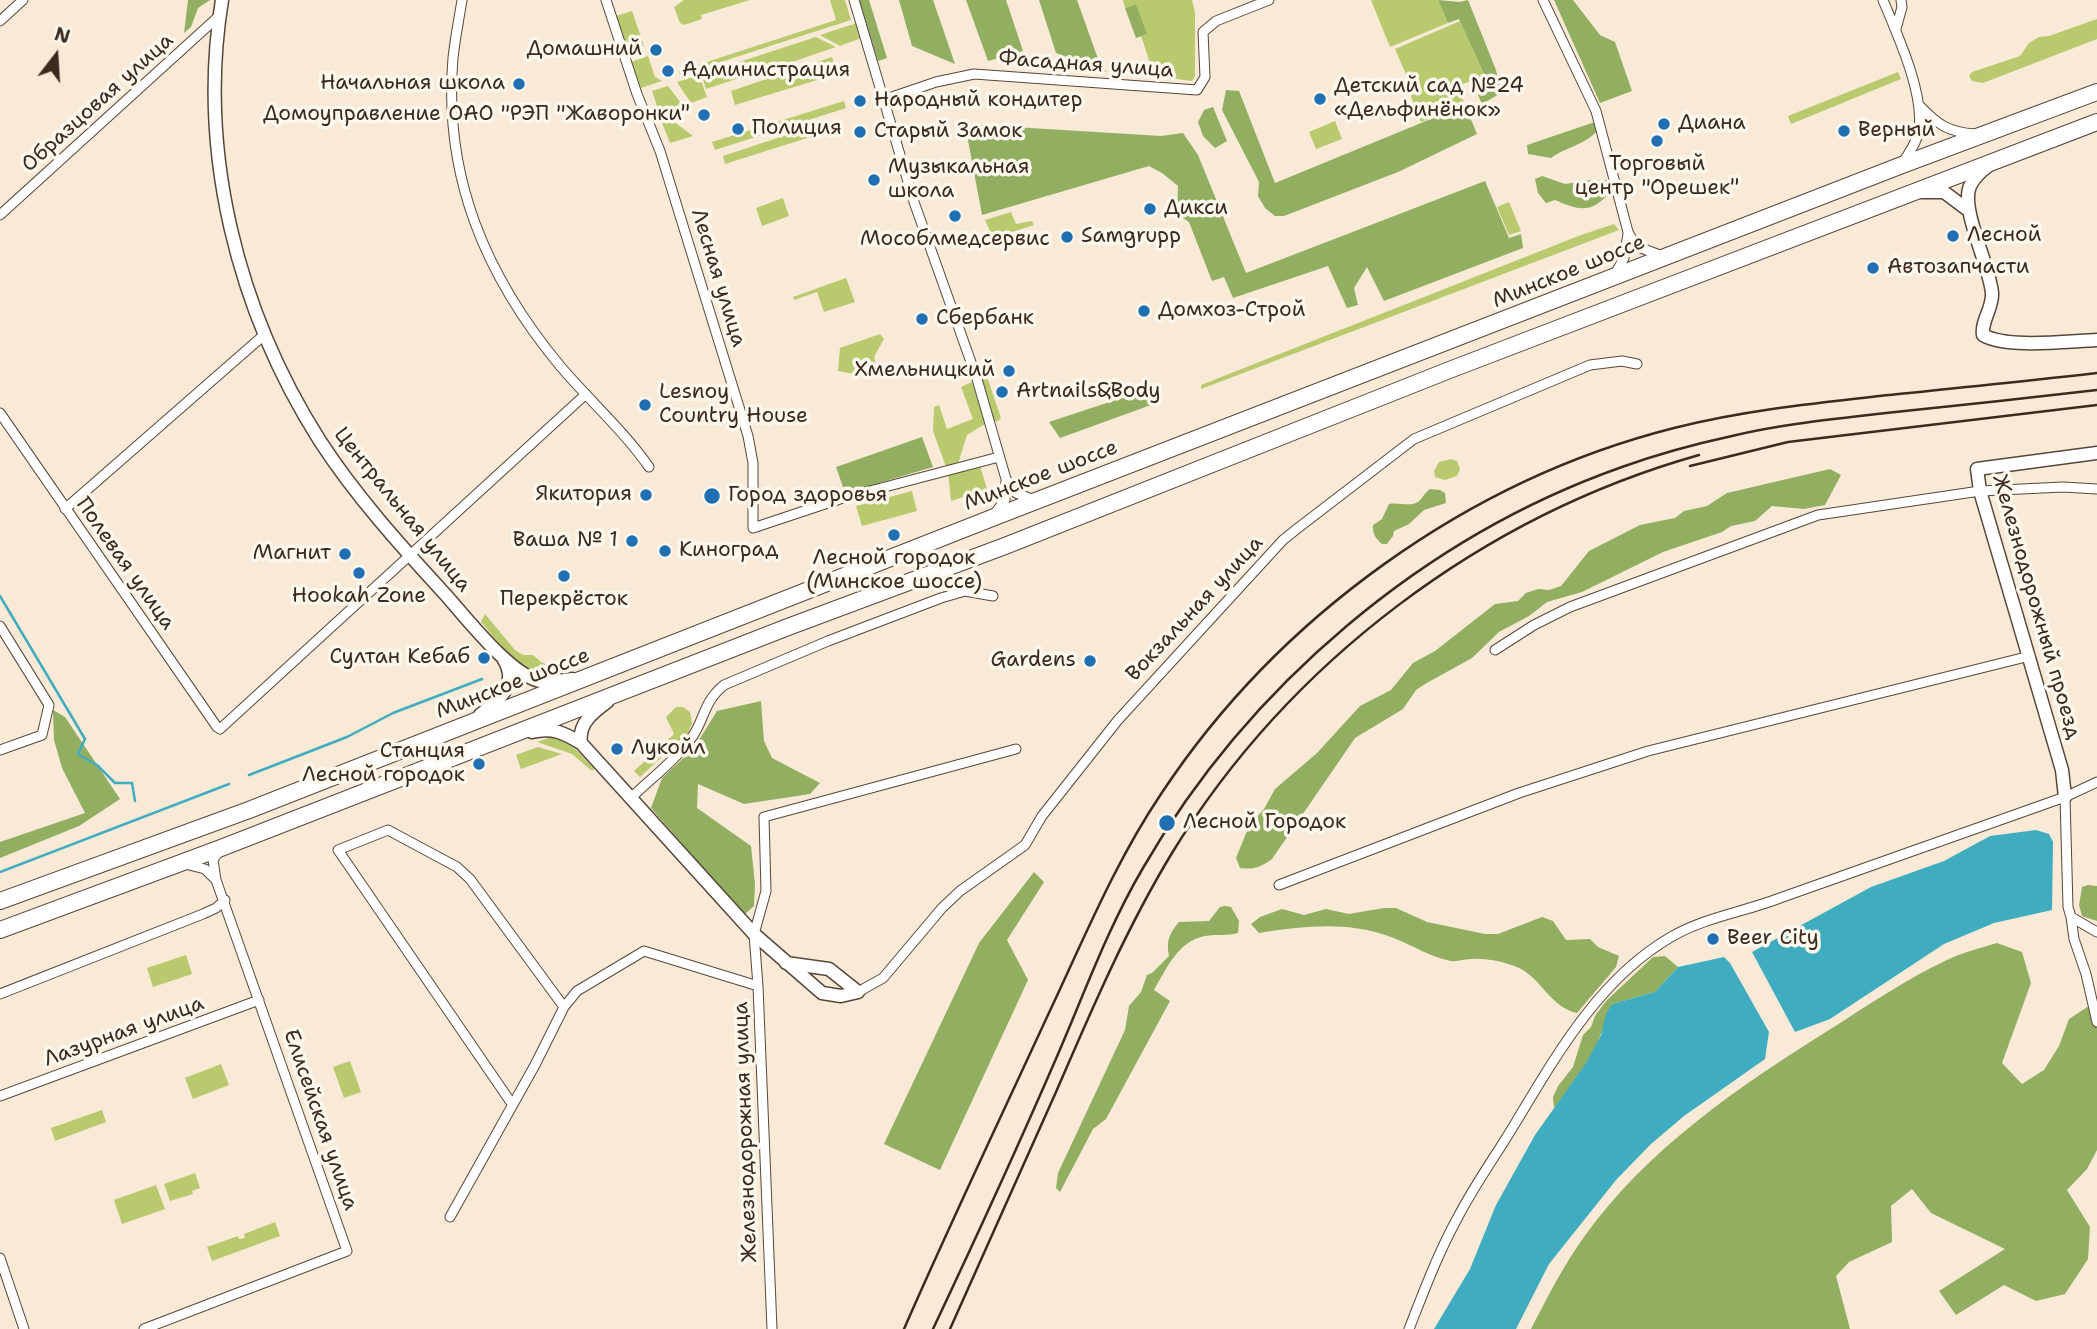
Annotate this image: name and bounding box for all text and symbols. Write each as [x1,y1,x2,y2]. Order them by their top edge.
north arrow [21,21,91,91]
text: N [51,21,73,50]
street label: Образцовая улица [17,28,179,178]
place label: Домашний [527,37,642,63]
marker: Домашний [648,42,664,58]
street label: Фасадная улица [998,46,1174,84]
place label: Администрация [682,58,850,84]
marker: Администрация [660,63,676,79]
place label: Начальная школа [320,71,505,97]
place label: Детский сад №24 «Дельфинёнок» [1334,74,1524,124]
marker: Начальная школа [511,76,527,92]
place label: Народный кондитер [874,88,1083,114]
marker: Детский сад №24 «Дельфинёнок» [1312,91,1328,107]
marker: Народный кондитер [852,93,868,109]
place label: Домоуправление ОАО "РЭП "Жаворонки" [263,102,690,128]
marker: Домоуправление ОАО "РЭП "Жаворонки" [696,107,712,123]
place label: Диана [1678,111,1746,137]
place label: Полиция [752,116,842,142]
marker: Диана [1656,116,1672,132]
place label: Верный [1858,118,1935,144]
place label: Старый Замок [874,119,1022,145]
marker: Полиция [730,121,746,137]
marker: Верный [1836,123,1852,139]
marker: Старый Замок [852,124,868,140]
marker: Торговый центр "Орешек" [1649,133,1665,149]
place label: Торговый центр "Орешек" [1575,152,1739,202]
place label: Музыкальная школа [888,155,1029,205]
marker: Музыкальная школа [866,172,882,188]
place label: Дикси [1164,196,1228,222]
marker: Дикси [1142,201,1158,217]
street label: Лесная улица [685,206,751,350]
marker: Мособлмедсервис [947,208,963,224]
place label: Лесной [1967,223,2041,249]
place label: Samgrupp [1081,224,1181,250]
place label: Мособлмедсервис [860,227,1050,253]
marker: Лесной [1945,228,1961,244]
marker: Samgrupp [1059,229,1075,245]
street label: Минское шоссе [1489,230,1649,314]
place label: Автозапчасти [1887,255,2030,281]
marker: Автозапчасти [1865,260,1881,276]
place label: Домхоз-Строй [1158,298,1305,324]
marker: Домхоз-Строй [1136,303,1152,319]
place label: Сбербанк [936,306,1034,332]
marker: Сбербанк [914,311,930,327]
place label: Хмельницкий [854,358,995,384]
marker: Хмельницкий [1001,363,1017,379]
place label: Artnails&Body [1016,379,1161,405]
place label: Lesnoy Country House [659,380,808,430]
marker: Artnails&Body [994,384,1010,400]
marker: Lesnoy Country House [637,397,653,413]
street label: Центральная улица [328,423,476,597]
street label: Минское шоссе [961,435,1121,517]
street label: Железнодорожный проезд [1986,472,2086,742]
place label: Якитория [536,482,632,508]
place label: Город здоровья [728,483,887,509]
marker: Город здоровья [702,486,722,506]
marker: Якитория [638,487,654,503]
street label: Полевая улица [70,493,180,635]
marker: Лесной городок (Минское шоссе) [886,527,902,543]
place label: Ваша № 1 [513,528,618,554]
street label: Вокзальная улица [1121,531,1269,687]
marker: Ваша № 1 [624,533,640,549]
place label: Киноград [679,538,778,564]
place label: Магнит [253,541,331,567]
marker: Киноград [657,543,673,559]
marker: Магнит [337,546,353,562]
place label: Лесной городок (Минское шоссе) [806,546,982,596]
marker: Hookah Zone [351,565,367,581]
marker: Перекрёсток [556,568,572,584]
place label: Hookah Zone [292,584,426,610]
place label: Перекрёсток [500,587,628,613]
street label: Минское шоссе [433,643,593,725]
place label: Султан Кебаб [330,645,470,671]
place label: Gardens [990,648,1076,674]
marker: Султан Кебаб [476,650,492,666]
marker: Gardens [1082,653,1098,669]
place label: Лукойл [631,736,705,762]
place label: Станция Лесной городок [302,739,465,789]
marker: Лукойл [609,741,625,757]
marker: Станция Лесной городок [471,756,487,772]
place label: Лесной Городок [1183,810,1346,836]
marker: Лесной Городок [1157,813,1177,833]
place label: Beer City [1727,926,1819,952]
marker: Beer City [1705,931,1721,947]
street label: Лазурная улица [40,991,208,1073]
street label: Железнодорожная улица [729,1001,763,1263]
street label: Елисейская улица [277,1026,363,1214]

